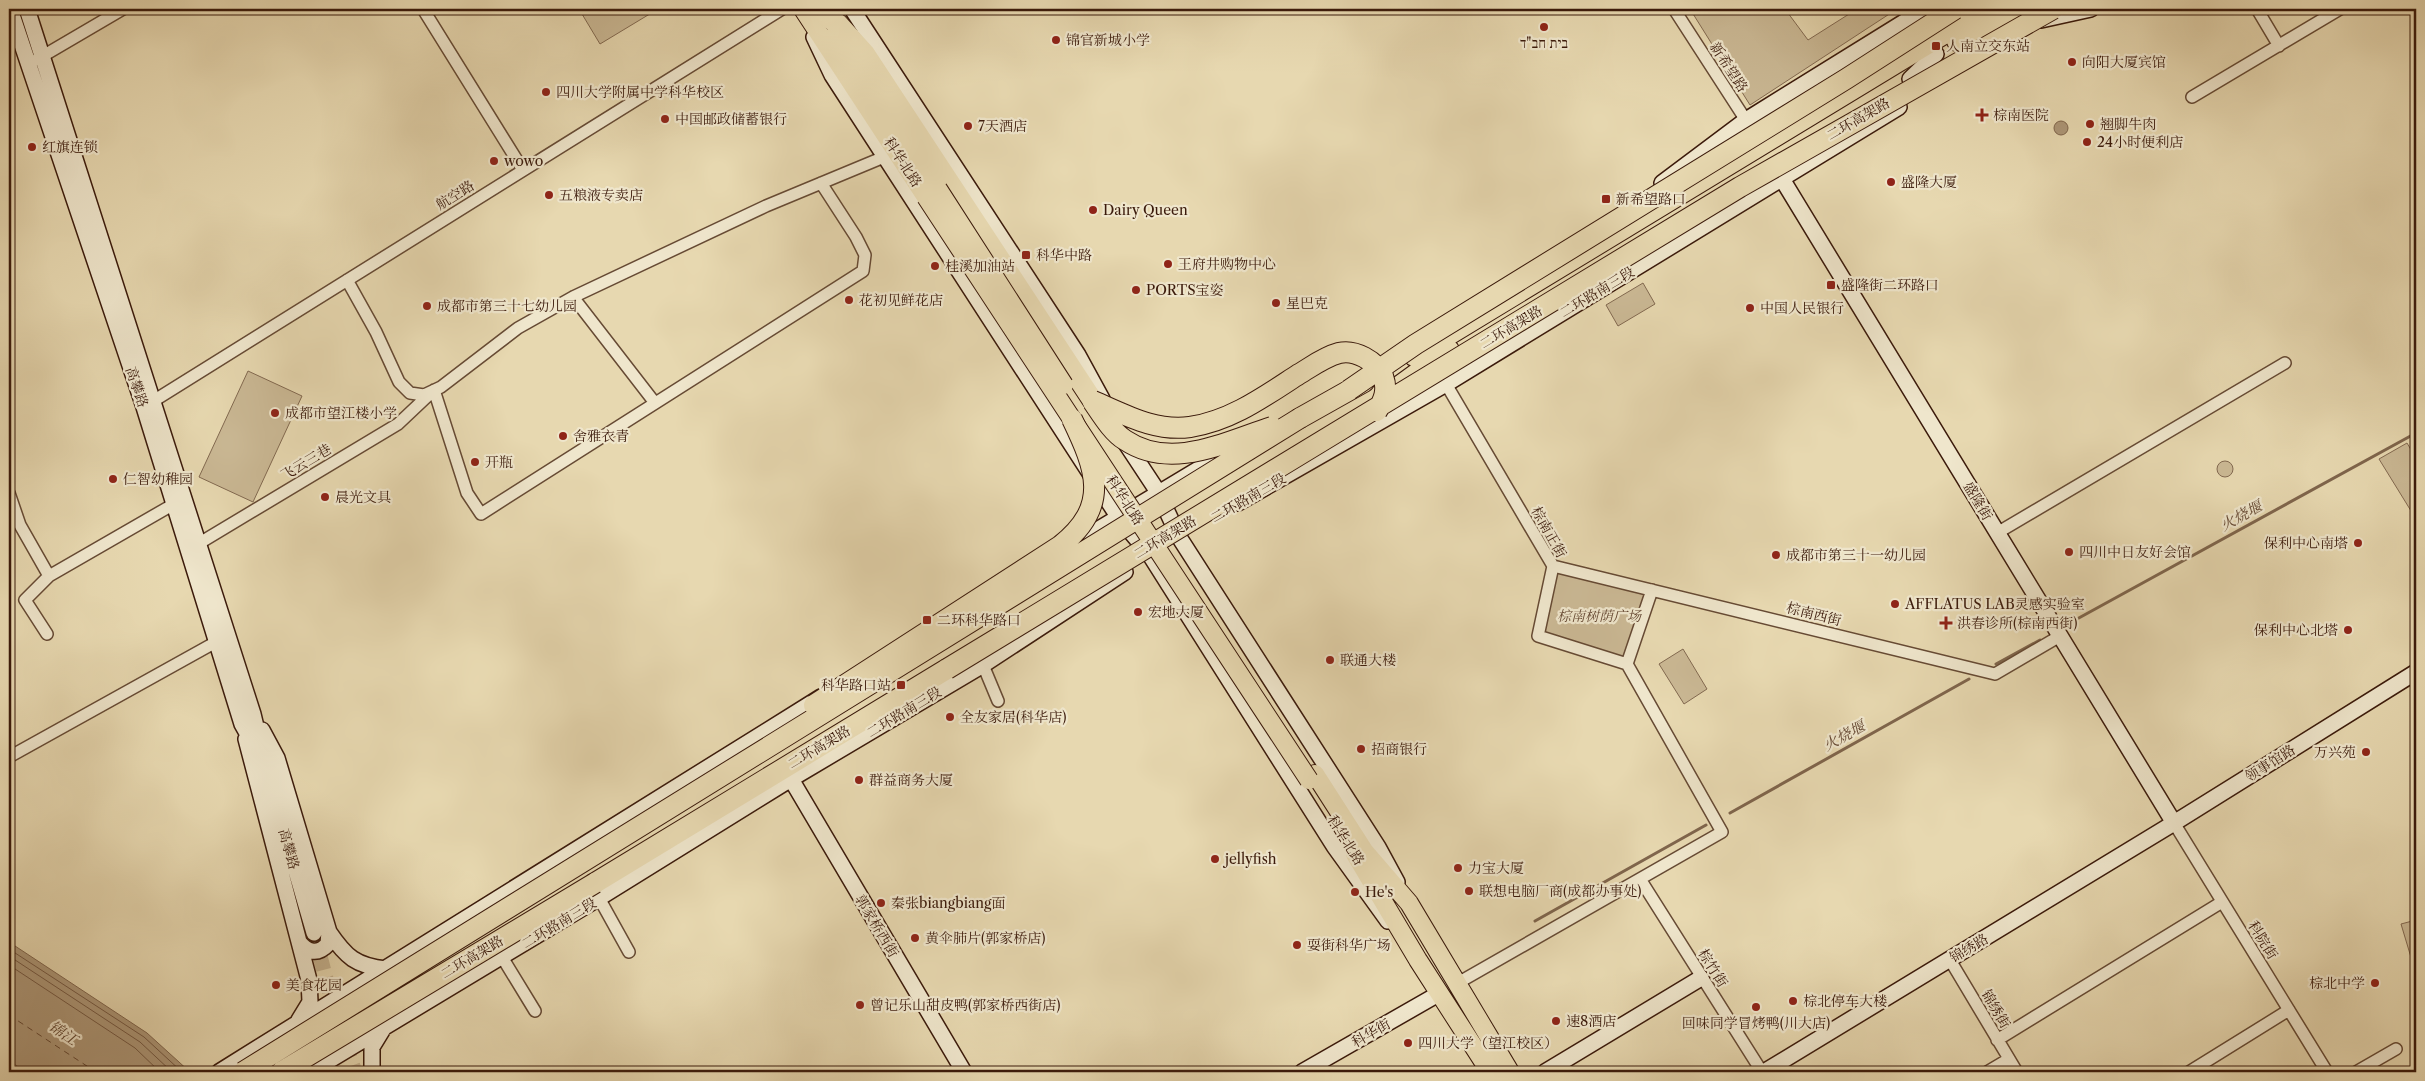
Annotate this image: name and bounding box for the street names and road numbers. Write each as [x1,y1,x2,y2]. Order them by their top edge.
street label: 新希望路 [1706,39,1752,95]
street label: 二环高架路 [1823,94,1893,144]
street label: 科华北路 [880,134,926,190]
street label: 航空路 [432,176,478,214]
street label: 二环路南三段 [1556,263,1638,321]
street label: 二环高架路 [1476,301,1546,353]
street label: 高攀路 [122,364,152,410]
street label: 飞云三巷 [277,440,335,484]
street label: 二环路南三段 [1207,469,1289,527]
street label: 科华北路 [1102,472,1148,528]
street label: 盛隆街 [1959,478,1997,524]
street label: 棕南正街 [1528,503,1570,561]
street label: 二环高架路 [1130,511,1200,563]
street label: 棕南西街 [1785,598,1843,630]
street label: 二环路南三段 [863,683,945,741]
street label: 二环高架路 [784,721,854,773]
street label: 领事馆路 [2241,741,2299,785]
street label: 科华北路 [1324,811,1368,869]
street label: 高攀路 [275,826,303,872]
street label: 郭家桥西街 [851,891,903,961]
street label: 二环路南三段 [518,894,600,952]
street label: 科院街 [2244,917,2282,963]
street label: 锦绣路 [1946,929,1992,967]
street label: 二环高架路 [437,931,507,983]
street label: 棕竹街 [1694,945,1732,991]
street label: 锦绣街 [1977,986,2015,1032]
street label: 科华街 [1348,1015,1394,1051]

